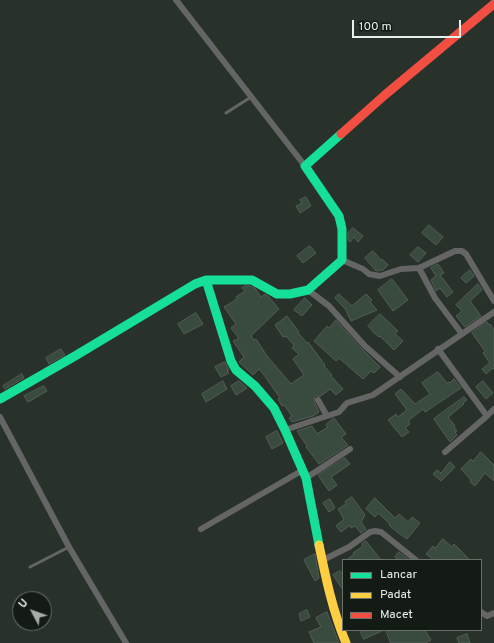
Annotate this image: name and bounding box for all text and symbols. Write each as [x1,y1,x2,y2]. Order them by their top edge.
scale bar [354,12,463,38]
text: 100 m [359,19,392,35]
legend [342,559,482,631]
text: Lancar [380,567,417,583]
text: Padat [380,587,411,603]
north arrow [12,591,52,631]
text: U [16,596,32,611]
text: Macet [380,607,413,623]

